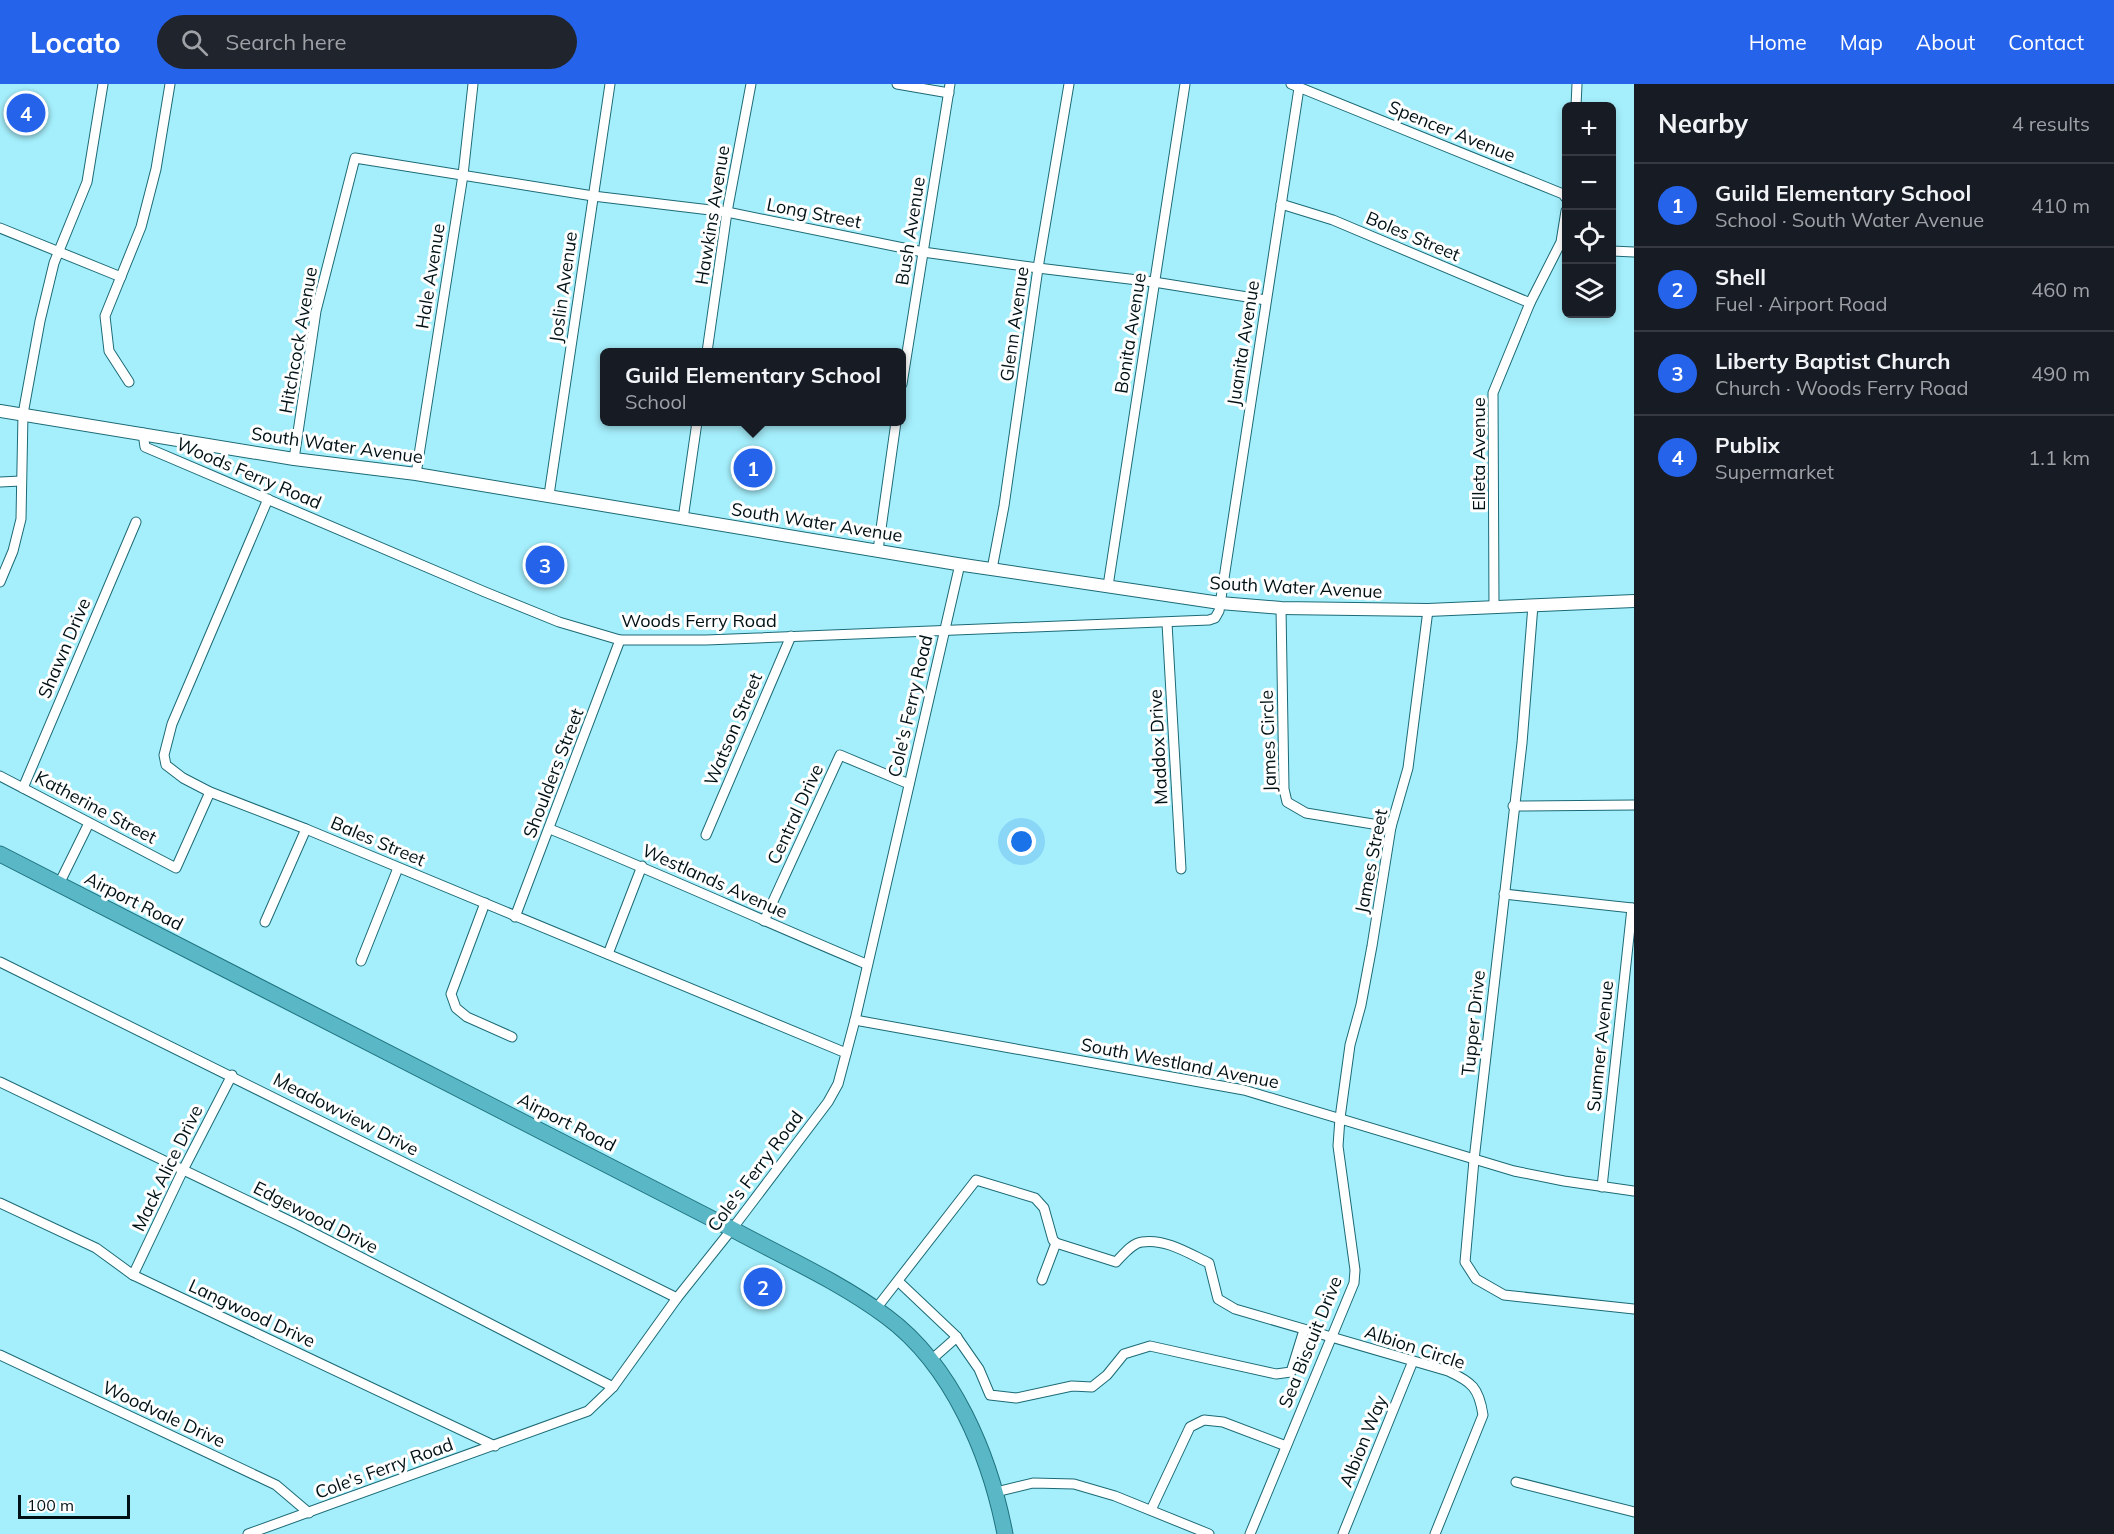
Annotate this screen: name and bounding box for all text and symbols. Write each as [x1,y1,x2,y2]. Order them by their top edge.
search box [157,15,577,69]
text: Locato [30,25,121,60]
icon: search [178,26,211,59]
text: Search here [226,28,346,56]
text: Home [1749,29,1807,55]
text: Map [1840,29,1883,55]
text: About [1916,29,1975,55]
text: Contact [2008,29,2084,55]
pin: 4 [6,90,46,135]
street label: Spencer Avenue [1385,95,1519,167]
map controls [1562,102,1616,318]
button: + [1562,102,1616,156]
text: Nearby [1658,107,1748,140]
text: 4 results [2012,111,2090,136]
street label: Hawkins Avenue [690,144,734,286]
button: − [1562,156,1616,210]
street label: Bush Avenue [890,175,930,287]
text: Guild Elementary School [1715,179,1971,207]
street label: Long Street [765,193,863,233]
text: 1 [1672,193,1684,218]
text: 410 m [2031,193,2090,218]
street label: Boles Street [1362,206,1464,266]
text: School · South Water Avenue [1715,207,1984,232]
button: locate [1562,210,1616,264]
street label: Hale Avenue [410,222,450,330]
street label: Joslin Avenue [544,230,582,344]
text: Shell [1715,263,1766,291]
button: layers [1562,264,1616,318]
street label: Hitchcock Avenue [274,265,322,415]
street label: Glenn Avenue [995,265,1033,383]
street label: Bonita Avenue [1109,271,1151,395]
text: 2 [1672,277,1684,302]
text: 460 m [2031,277,2090,302]
street label: Juanita Avenue [1222,279,1264,407]
text: Fuel · Airport Road [1715,291,1887,316]
text: Liberty Baptist Church [1715,347,1951,375]
popup [600,348,906,426]
text: Guild Elementary School [625,361,881,389]
text: 3 [1672,361,1684,386]
text: 490 m [2031,361,2090,386]
text: Church · Woods Ferry Road [1715,375,1969,400]
text: School [625,389,687,414]
street label: Elleta Avenue [1467,397,1490,511]
street label: South Water Avenue [250,422,424,468]
text: Publix [1715,431,1780,459]
street label: Woods Ferry Road [173,432,325,514]
text: 4 [1672,445,1684,470]
text: 1.1 km [2028,445,2090,470]
pin: 1 [734,446,772,490]
text: Supermarket [1715,459,1834,484]
street label: South Water Avenue [730,497,904,547]
pin: 3 [526,542,564,588]
street label: South Water Avenue [1209,571,1383,603]
street label: Shawn Drive [33,594,95,702]
street label: Woods Ferry Road [621,609,777,632]
street label: Cole's Ferry Road [882,633,938,779]
street label: Watson Street [699,669,767,789]
street label: Maddox Drive [1143,689,1173,805]
street label: James Circle [1255,690,1281,792]
street label: Shoulders Street [518,705,588,841]
street label: Central Drive [762,760,828,868]
street label: Katherine Street [31,765,161,849]
street label: James Street [1350,807,1392,915]
street label: Bales Street [327,811,429,871]
your location [1007,827,1036,856]
street label: Westlands Avenue [639,839,791,923]
street label: Airport Road [81,866,187,936]
street label: Tupper Drive [1456,969,1490,1077]
street label: Sumner Avenue [1582,979,1618,1113]
street label: South Westland Avenue [1079,1033,1281,1093]
street label: Meadowview Drive [269,1067,423,1161]
street label: Airport Road [514,1087,620,1157]
street label: Mack Alice Drive [126,1101,208,1235]
street label: Cole's Ferry Road [702,1106,808,1236]
street label: Edgewood Drive [250,1176,382,1258]
pin: 2 [744,1264,783,1310]
street label: Sea Biscuit Drive [1273,1273,1347,1411]
street label: Langwood Drive [185,1274,319,1352]
street label: Albion Circle [1362,1320,1468,1374]
street label: Woodvale Drive [99,1376,229,1452]
street label: Albion Way [1334,1391,1392,1490]
street label: Cole's Ferry Road [312,1432,456,1504]
scale bar [18,1492,130,1520]
text: 100 m [27,1495,74,1515]

